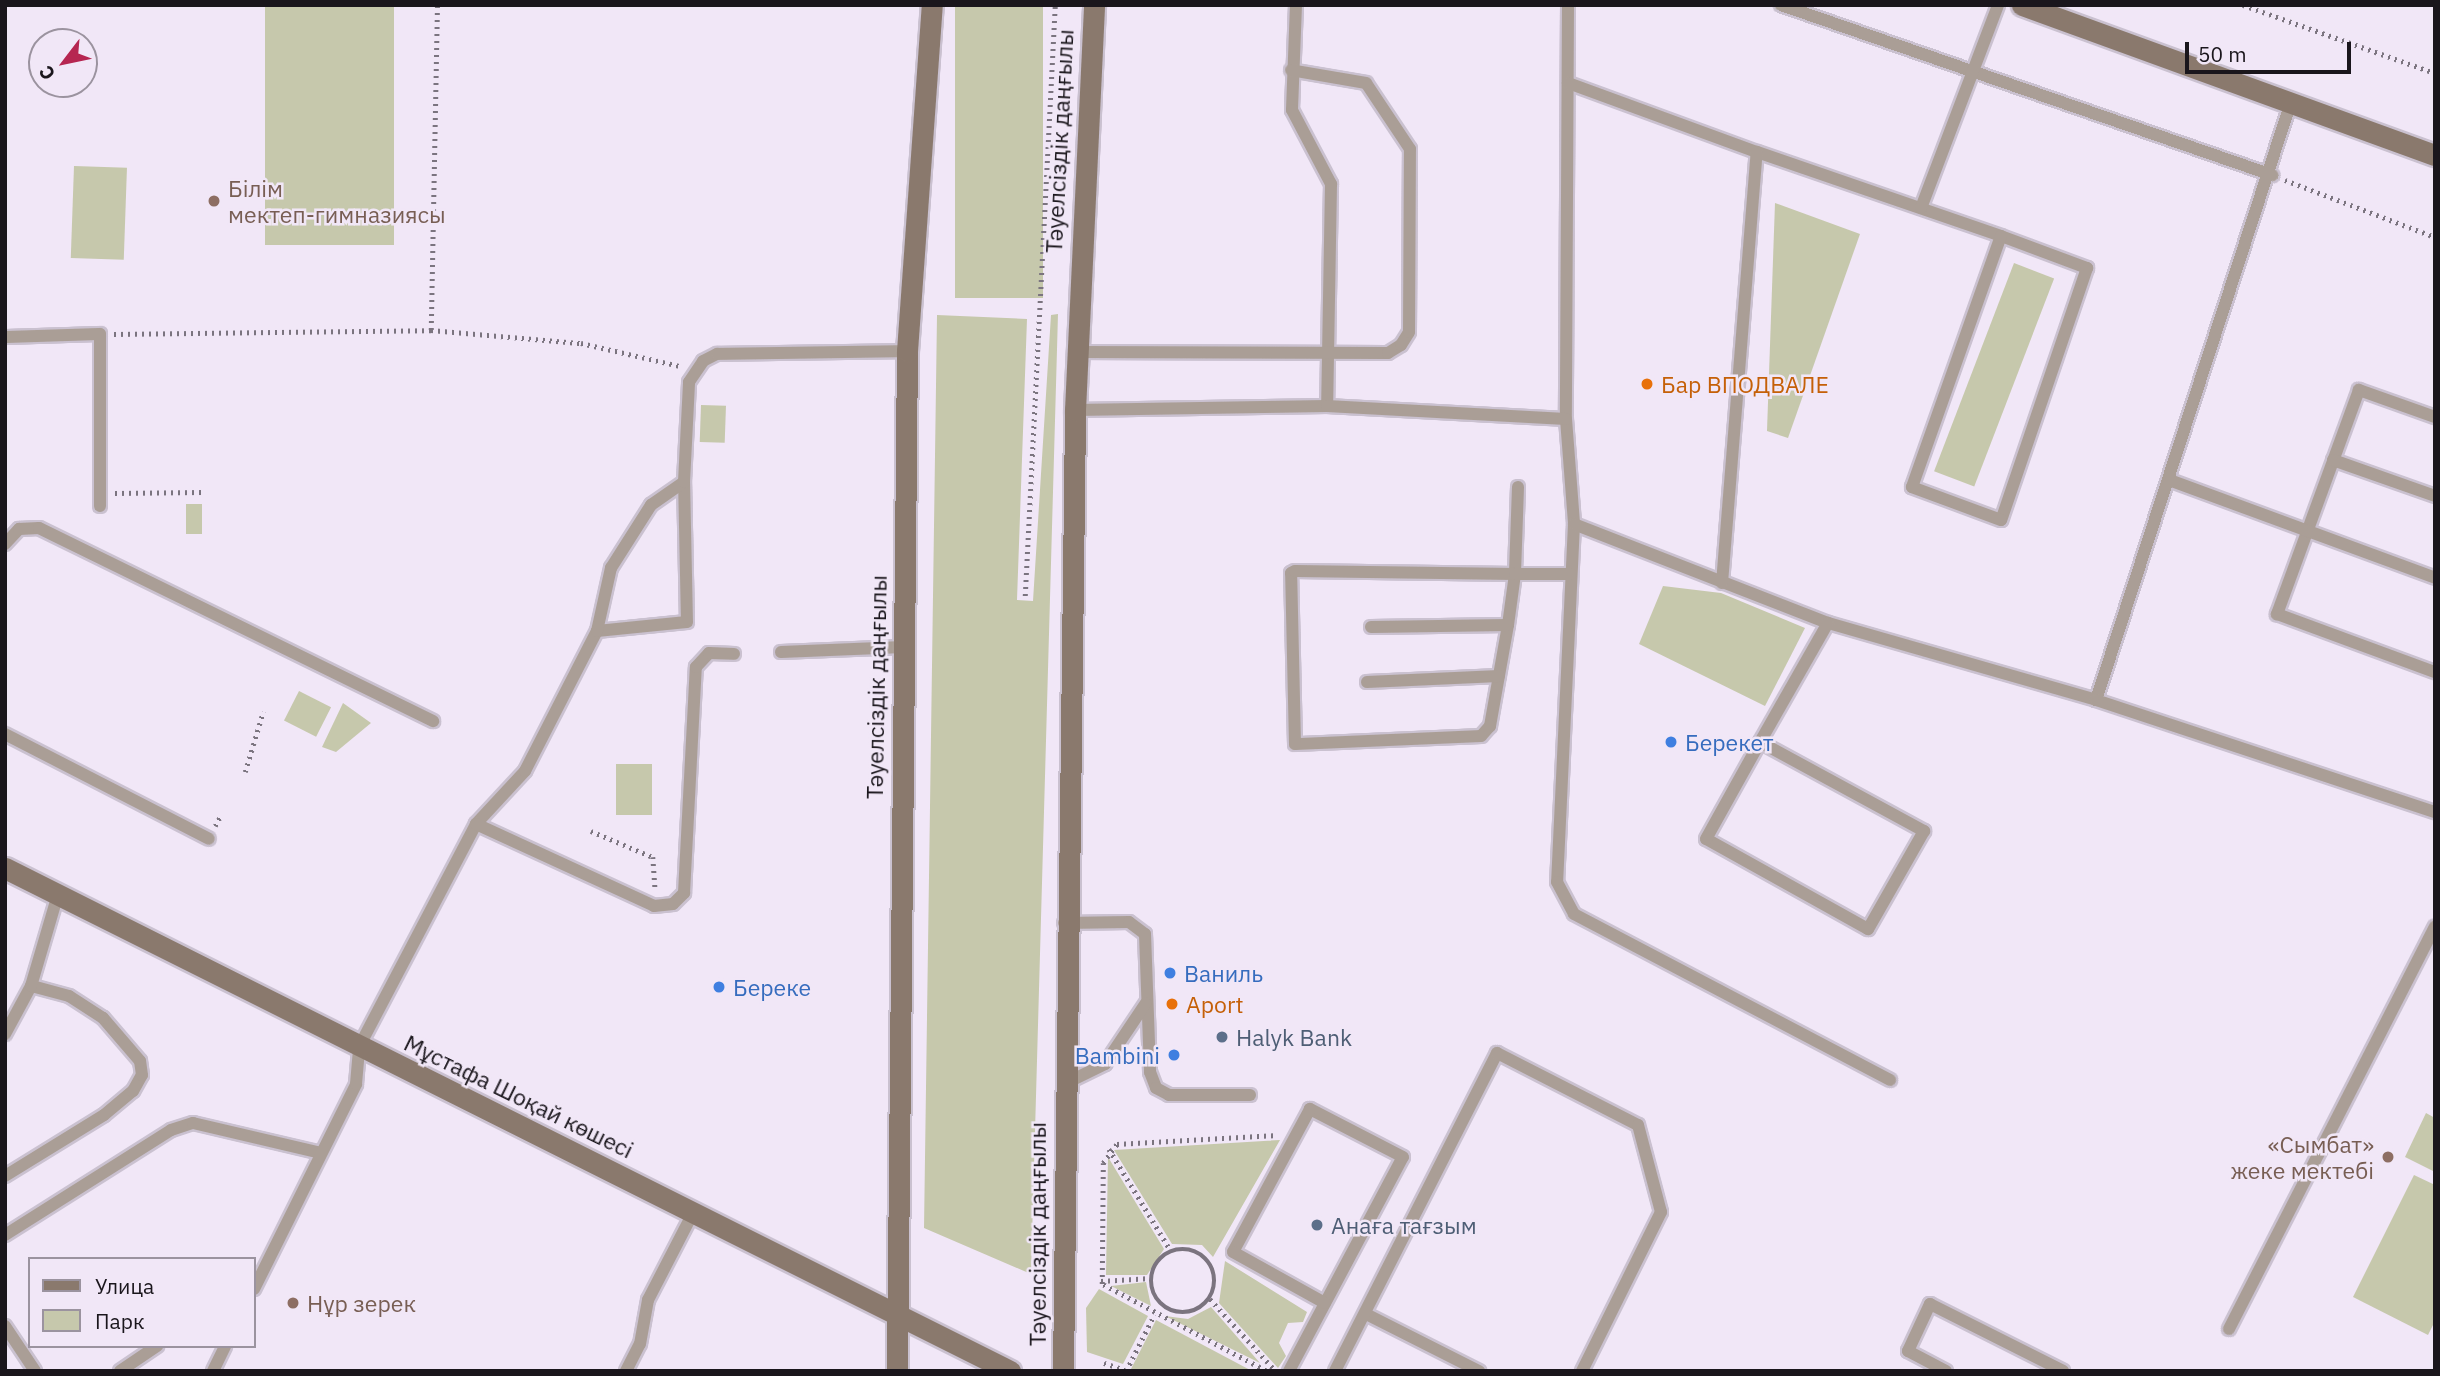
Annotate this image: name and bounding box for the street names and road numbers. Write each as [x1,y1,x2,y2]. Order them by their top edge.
street label: Тәуелсіздік даңғылы [1039,28,1079,254]
street label: Тәуелсіздік даңғылы [860,575,892,799]
street label: Мұстафа Шоқай көшесі [400,1028,638,1164]
street label: Тәуелсіздік даңғылы [1023,1122,1051,1346]

